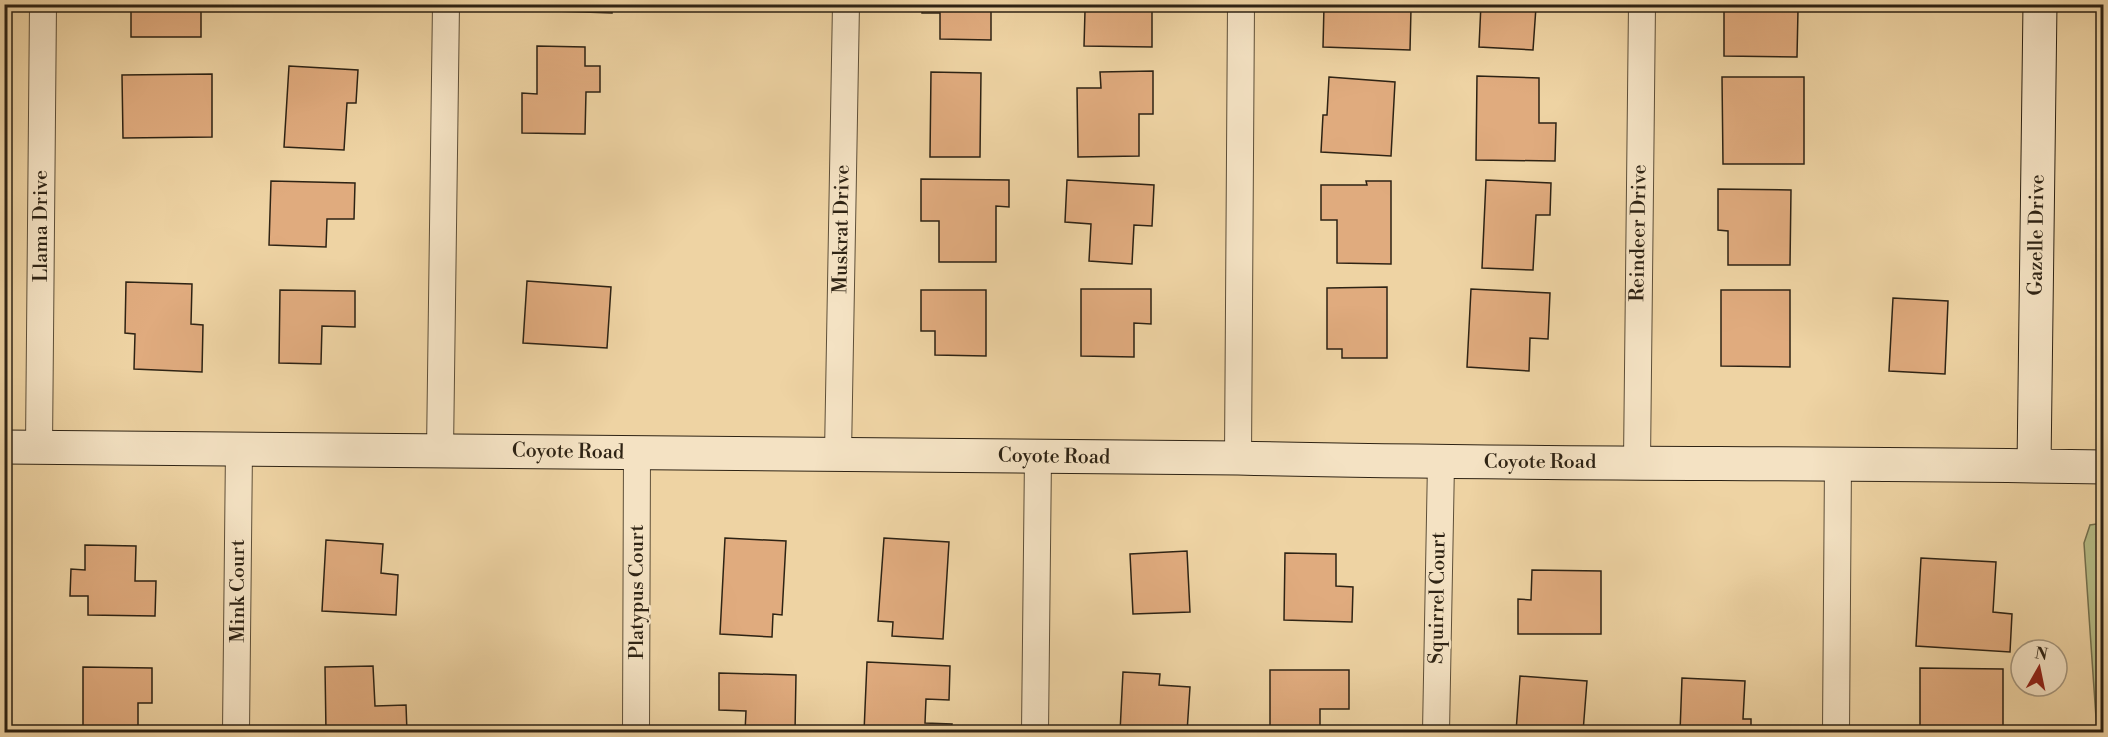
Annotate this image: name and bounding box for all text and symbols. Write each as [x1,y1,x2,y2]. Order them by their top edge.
street label: Muskrat Drive [828,164,856,294]
street label: Reindeer Drive [1625,164,1653,302]
street label: Llama Drive [29,170,54,282]
street label: Gazelle Drive [2023,174,2051,296]
street label: Coyote Road [512,439,625,465]
street label: Coyote Road [998,444,1111,470]
street label: Coyote Road [1484,450,1597,475]
street label: Platypus Court [625,524,650,660]
street label: Squirrel Court [1424,532,1452,664]
street label: Mink Court [226,539,251,643]
north arrow [2009,638,2069,698]
text: N [2033,643,2049,665]

